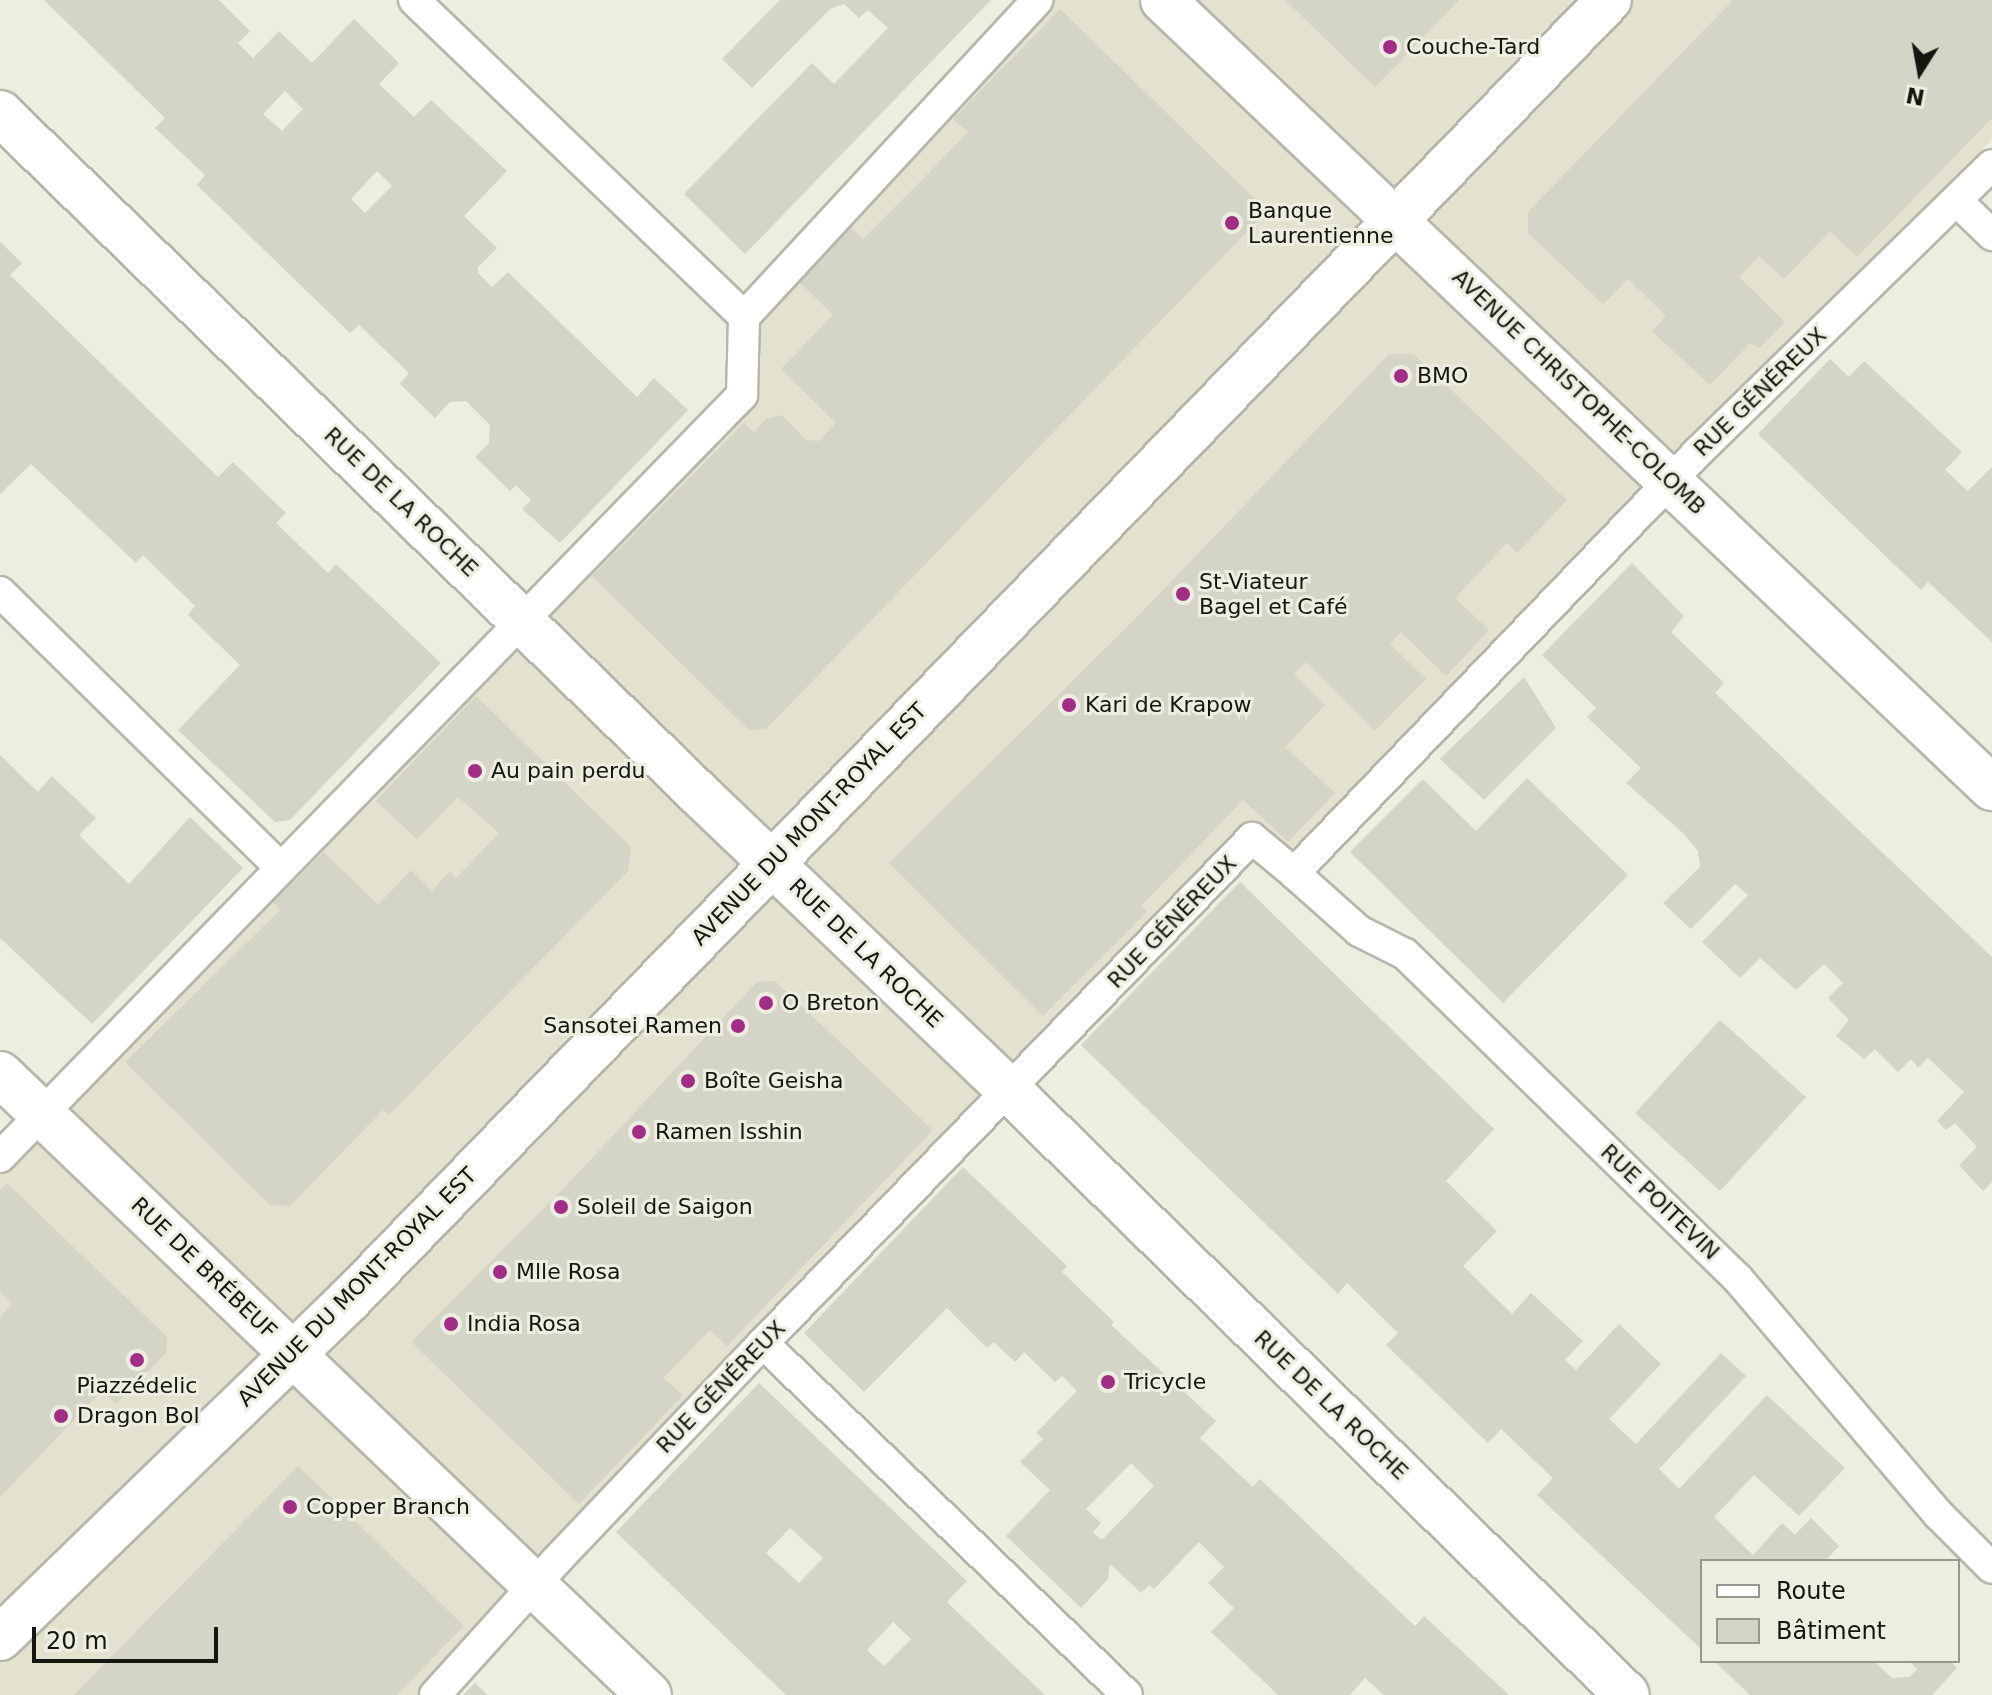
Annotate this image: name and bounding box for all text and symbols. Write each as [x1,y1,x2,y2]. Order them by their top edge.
north arrow [1880,32,1960,112]
place label: Couche-Tard [1406,34,1540,60]
marker: Couche-Tard [1381,38,1399,56]
text: N [1904,82,1927,110]
place label: Banque Laurentienne [1248,197,1393,248]
marker: Banque Laurentienne [1223,214,1241,232]
street label: AVENUE CHRISTOPHE-COLOMB [1447,264,1711,520]
street label: RUE GÉNÉREUX [1688,322,1832,462]
place label: BMO [1417,363,1468,389]
marker: BMO [1392,367,1410,385]
street label: RUE DE LA ROCHE [319,422,483,582]
place label: St-Viateur Bagel et Café [1199,568,1347,620]
marker: St-Viateur Bagel et Café [1174,585,1192,603]
place label: Kari de Krapow [1085,692,1252,718]
marker: Kari de Krapow [1060,696,1078,714]
street label: AVENUE DU MONT-ROYAL EST [686,697,932,951]
place label: Au pain perdu [491,758,646,784]
marker: Au pain perdu [466,762,484,780]
street label: RUE GÉNÉREUX [1102,850,1242,994]
street label: RUE DE LA ROCHE [784,873,948,1033]
place label: O Breton [782,990,880,1016]
marker: O Breton [757,994,775,1012]
place label: Sansotei Ramen [543,1013,722,1039]
marker: Sansotei Ramen [729,1017,747,1035]
place label: Boîte Geisha [704,1068,843,1094]
marker: Boîte Geisha [679,1072,697,1090]
place label: Ramen Isshin [655,1119,803,1145]
marker: Ramen Isshin [630,1123,648,1141]
street label: RUE POITEVIN [1595,1139,1725,1265]
street label: AVENUE DU MONT-ROYAL EST [232,1162,482,1412]
street label: RUE DE BRÉBEUF [126,1192,282,1344]
place label: Soleil de Saigon [577,1194,753,1220]
marker: Soleil de Saigon [552,1198,570,1216]
place label: Mlle Rosa [516,1259,620,1285]
marker: Mlle Rosa [491,1263,509,1281]
place label: India Rosa [467,1311,581,1337]
marker: India Rosa [442,1315,460,1333]
street label: RUE GÉNÉREUX [651,1315,791,1459]
street label: RUE DE LA ROCHE [1249,1325,1413,1485]
marker: Piazzédelic [128,1351,146,1369]
place label: Tricycle [1124,1369,1206,1395]
place label: Piazzédelic [77,1373,197,1399]
marker: Tricycle [1099,1373,1117,1391]
place label: Dragon Bol [77,1403,199,1429]
marker: Dragon Bol [52,1407,70,1425]
place label: Copper Branch [306,1494,470,1520]
marker: Copper Branch [281,1498,299,1516]
legend [1700,1559,1960,1663]
text: Route [1776,1577,1846,1605]
scale bar [36,1611,222,1661]
text: Bâtiment [1776,1617,1886,1645]
text: 20 m [46,1627,108,1655]

